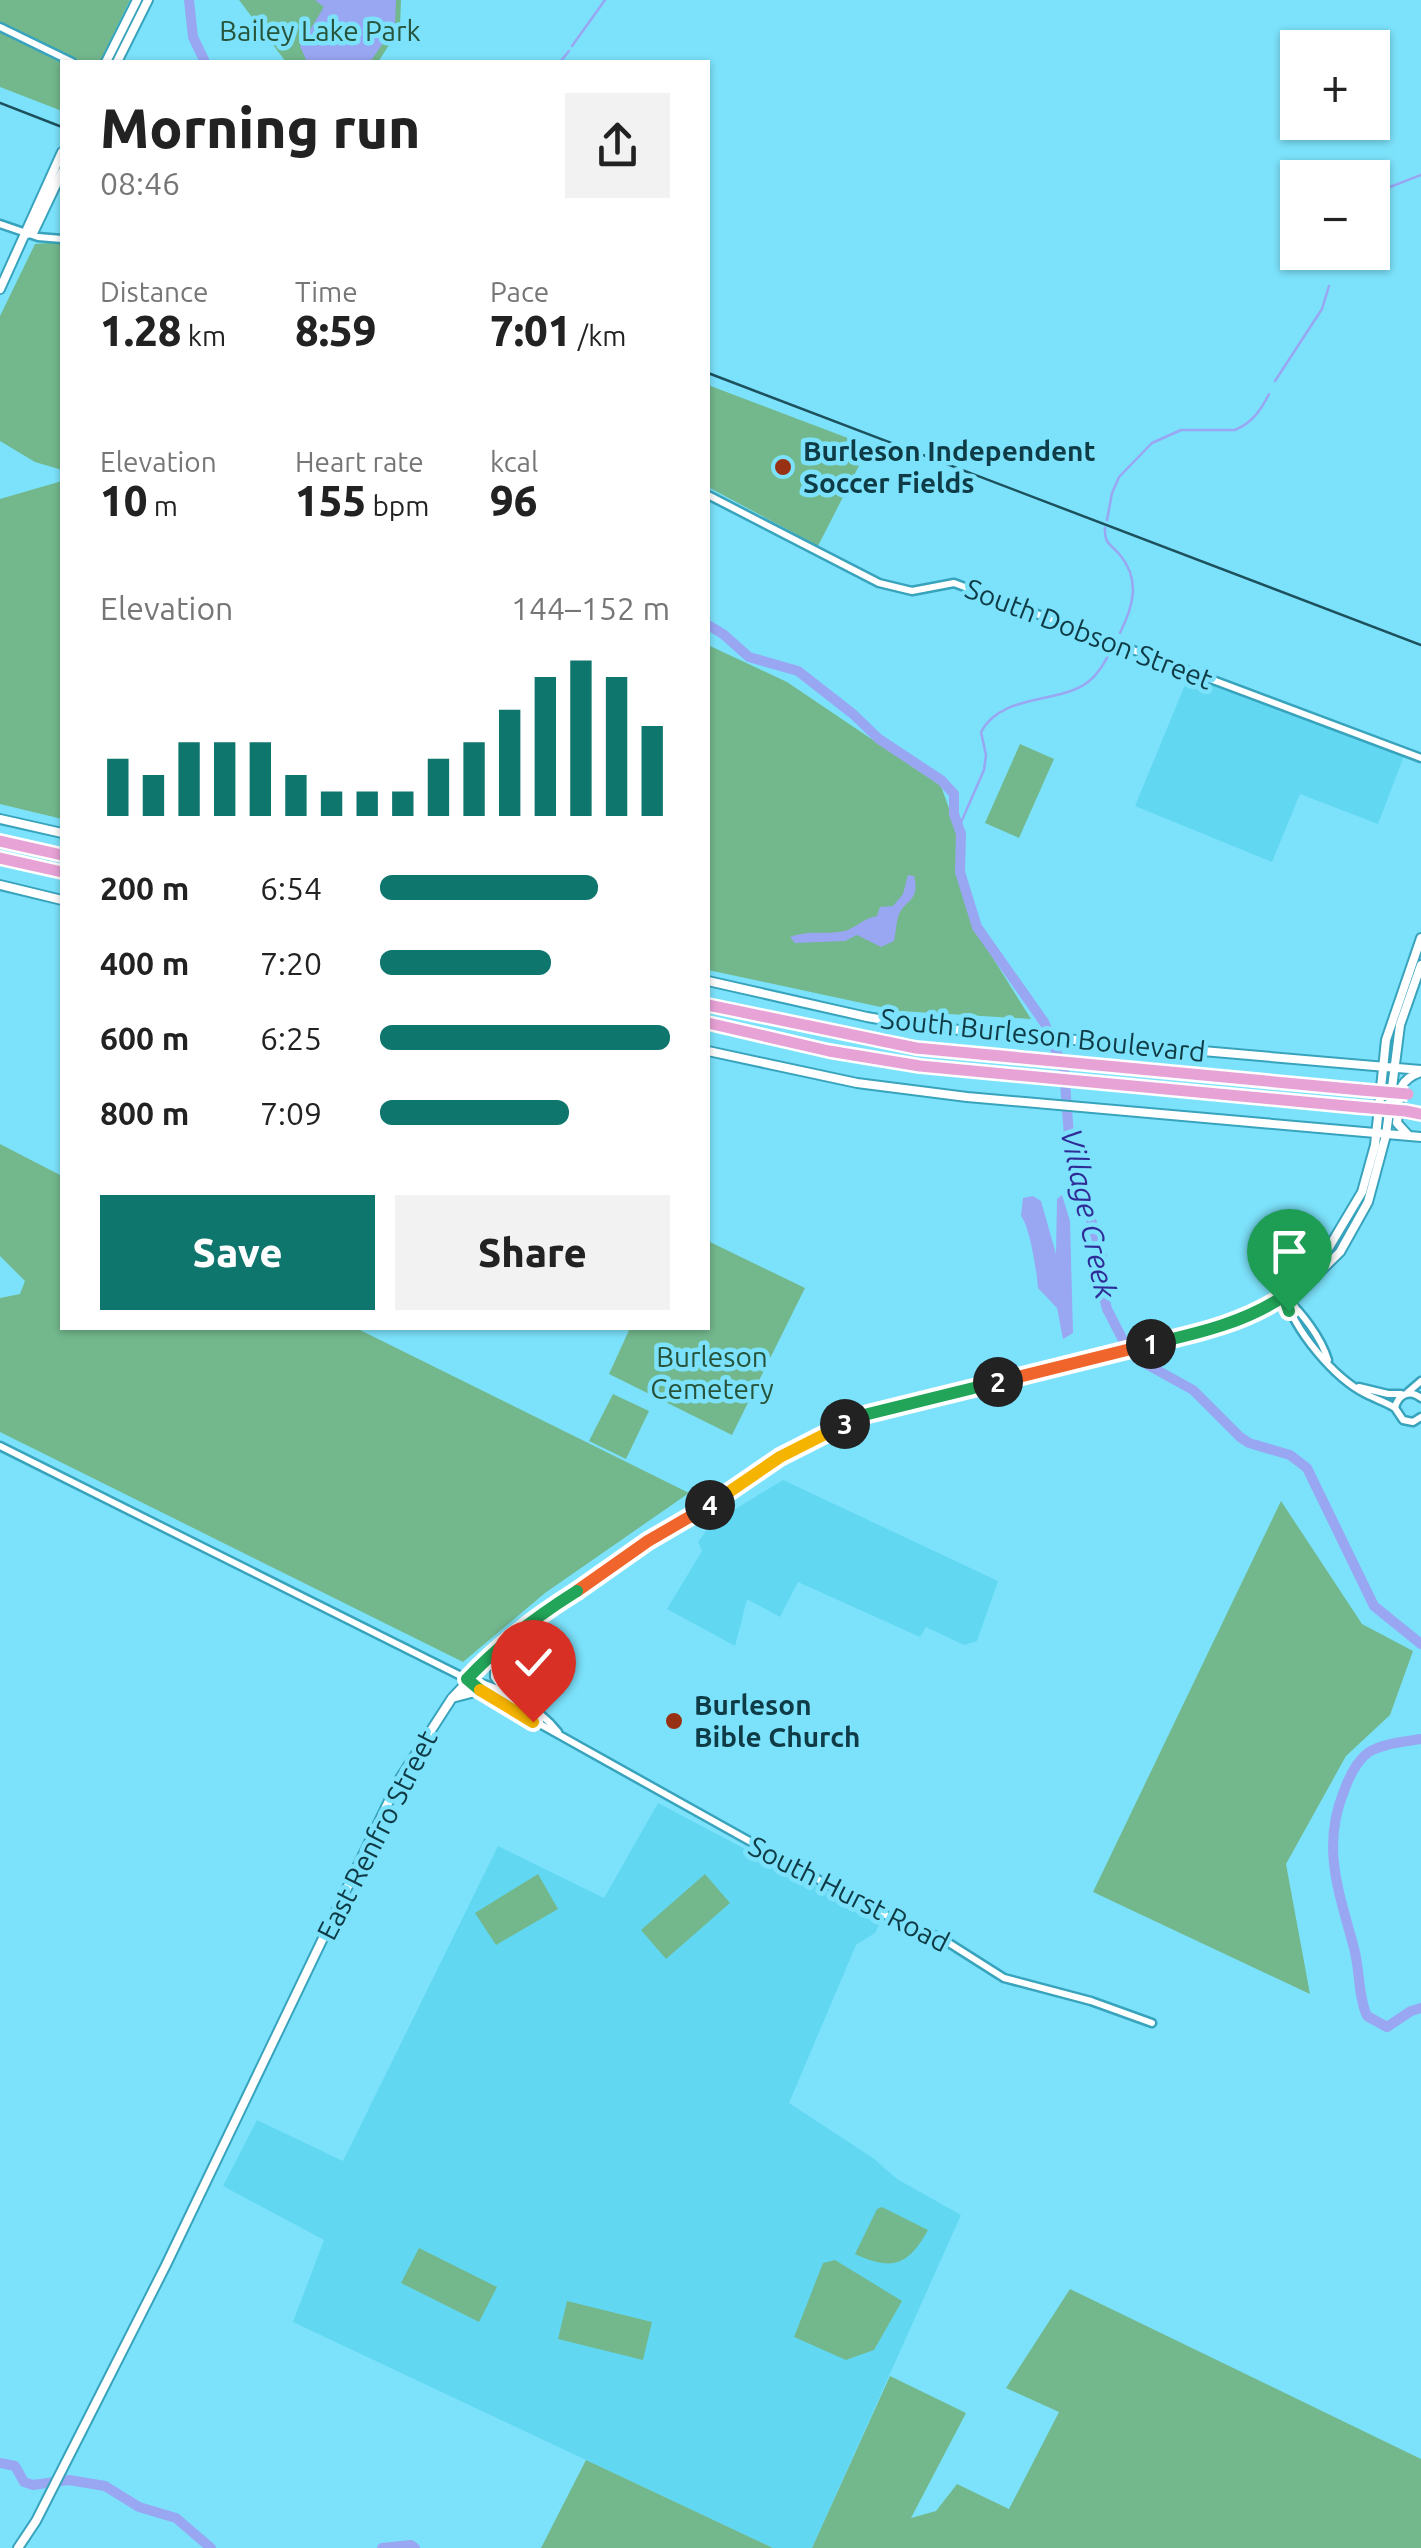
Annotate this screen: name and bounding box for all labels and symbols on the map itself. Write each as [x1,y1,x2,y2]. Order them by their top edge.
park label: Bailey Lake Park [219,15,421,46]
place label: Burleson Independent Soccer Fields [803,435,1096,498]
marker: Burleson Independent Soccer Fields [772,456,794,478]
street label: South Dobson Street [961,572,1217,695]
street label: South Burleson Boulevard [879,1002,1207,1067]
water label: Village Creek [1054,1126,1124,1302]
pin [1247,1209,1332,1312]
pin: 1 [1126,1319,1176,1369]
park label: Burleson Cemetery [650,1341,774,1404]
pin: 2 [973,1357,1023,1407]
pin: 3 [820,1399,870,1449]
pin: 4 [685,1480,735,1530]
pin [491,1620,576,1723]
place label: Burleson Bible Church [694,1689,860,1752]
marker: Burleson Bible Church [663,1710,685,1732]
street label: East Renfro Street [310,1725,443,1945]
street label: South Hurst Road [744,1830,955,1957]

